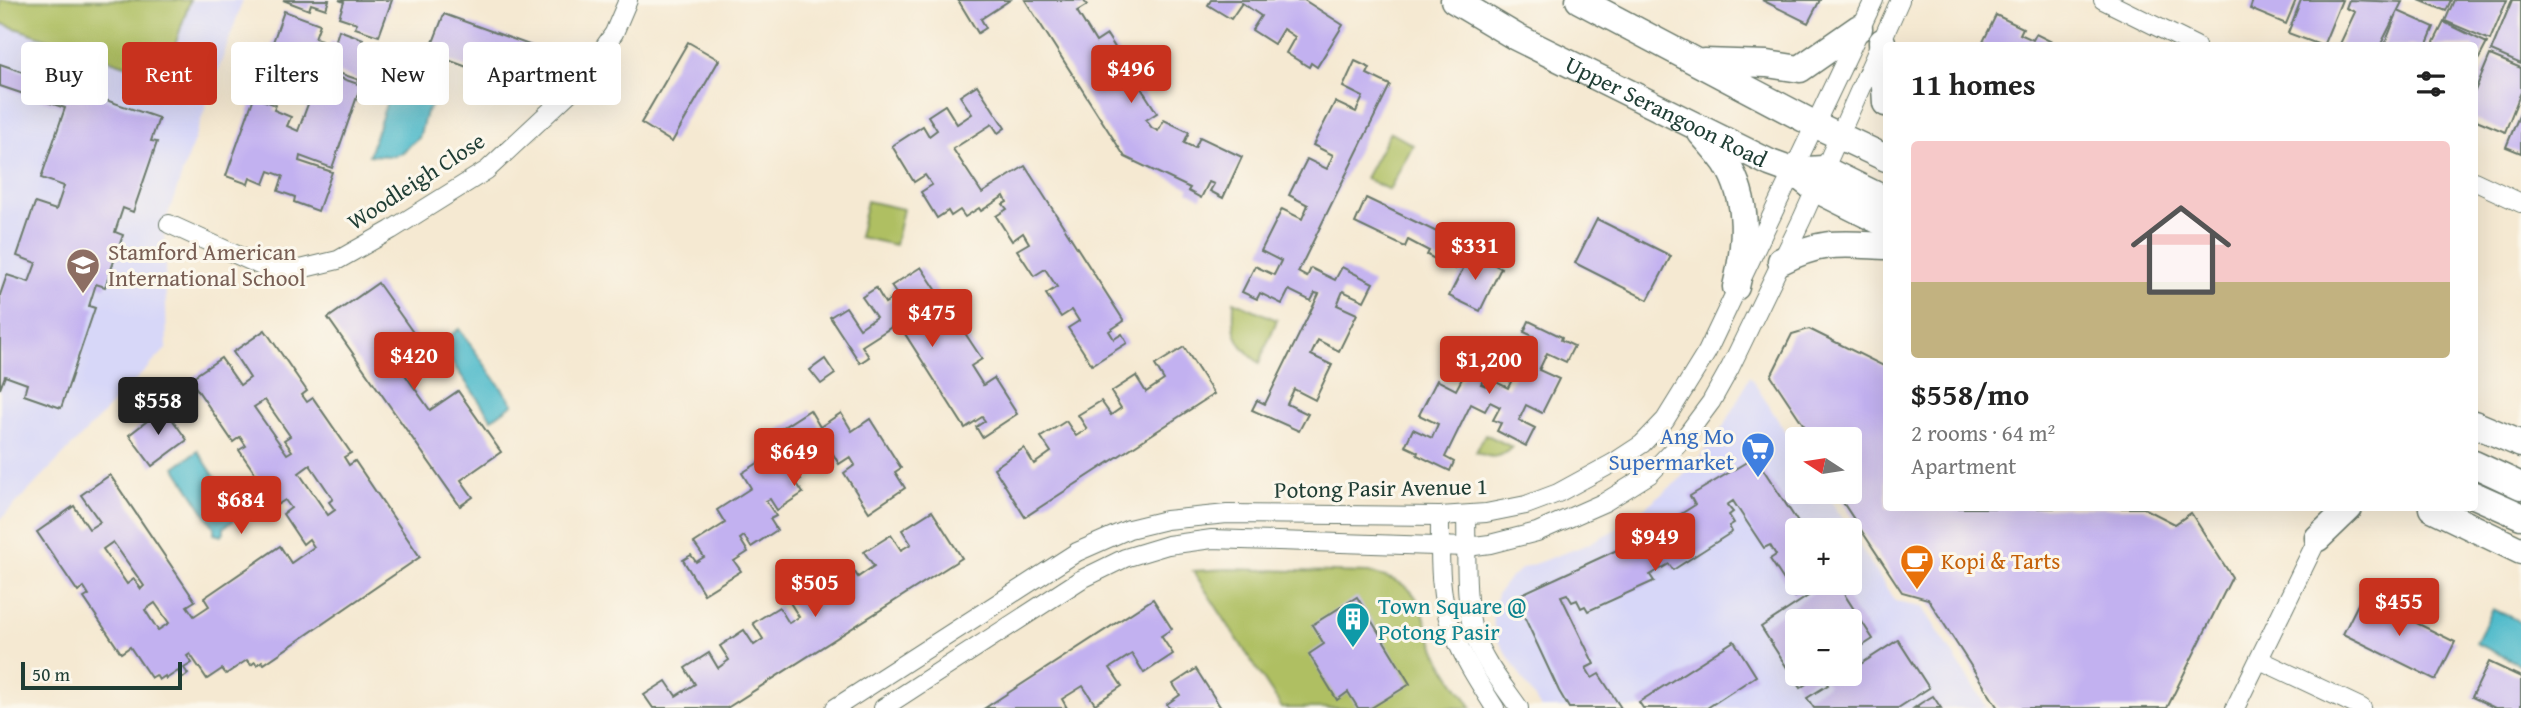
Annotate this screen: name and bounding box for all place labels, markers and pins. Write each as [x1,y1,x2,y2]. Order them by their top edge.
pin: $496 [1090,46,1172,105]
pin: $331 [1434,222,1516,282]
place label: Stamford American International School [108,235,306,294]
school or university icon: Stamford American International School [64,246,102,295]
pin: $475 [891,290,973,349]
pin: $420 [373,332,455,392]
pin: $1,200 [1432,336,1546,396]
pin: $558 [117,378,199,437]
place label: Ang Mo Supermarket [1608,419,1734,478]
pin: $649 [753,428,835,488]
supermarket icon: Ang Mo Supermarket [1739,430,1777,479]
pin: $684 [200,476,282,536]
pin: $949 [1614,514,1696,573]
cafe icon: Kopi & Tarts [1898,542,1936,591]
place label: Kopi & Tarts [1941,544,2060,577]
pin: $505 [774,560,856,619]
pin: $455 [2358,578,2440,638]
place label: Town Square @ Potong Pasir [1378,589,1526,648]
building icon: Town Square @ Potong Pasir [1334,600,1372,649]

